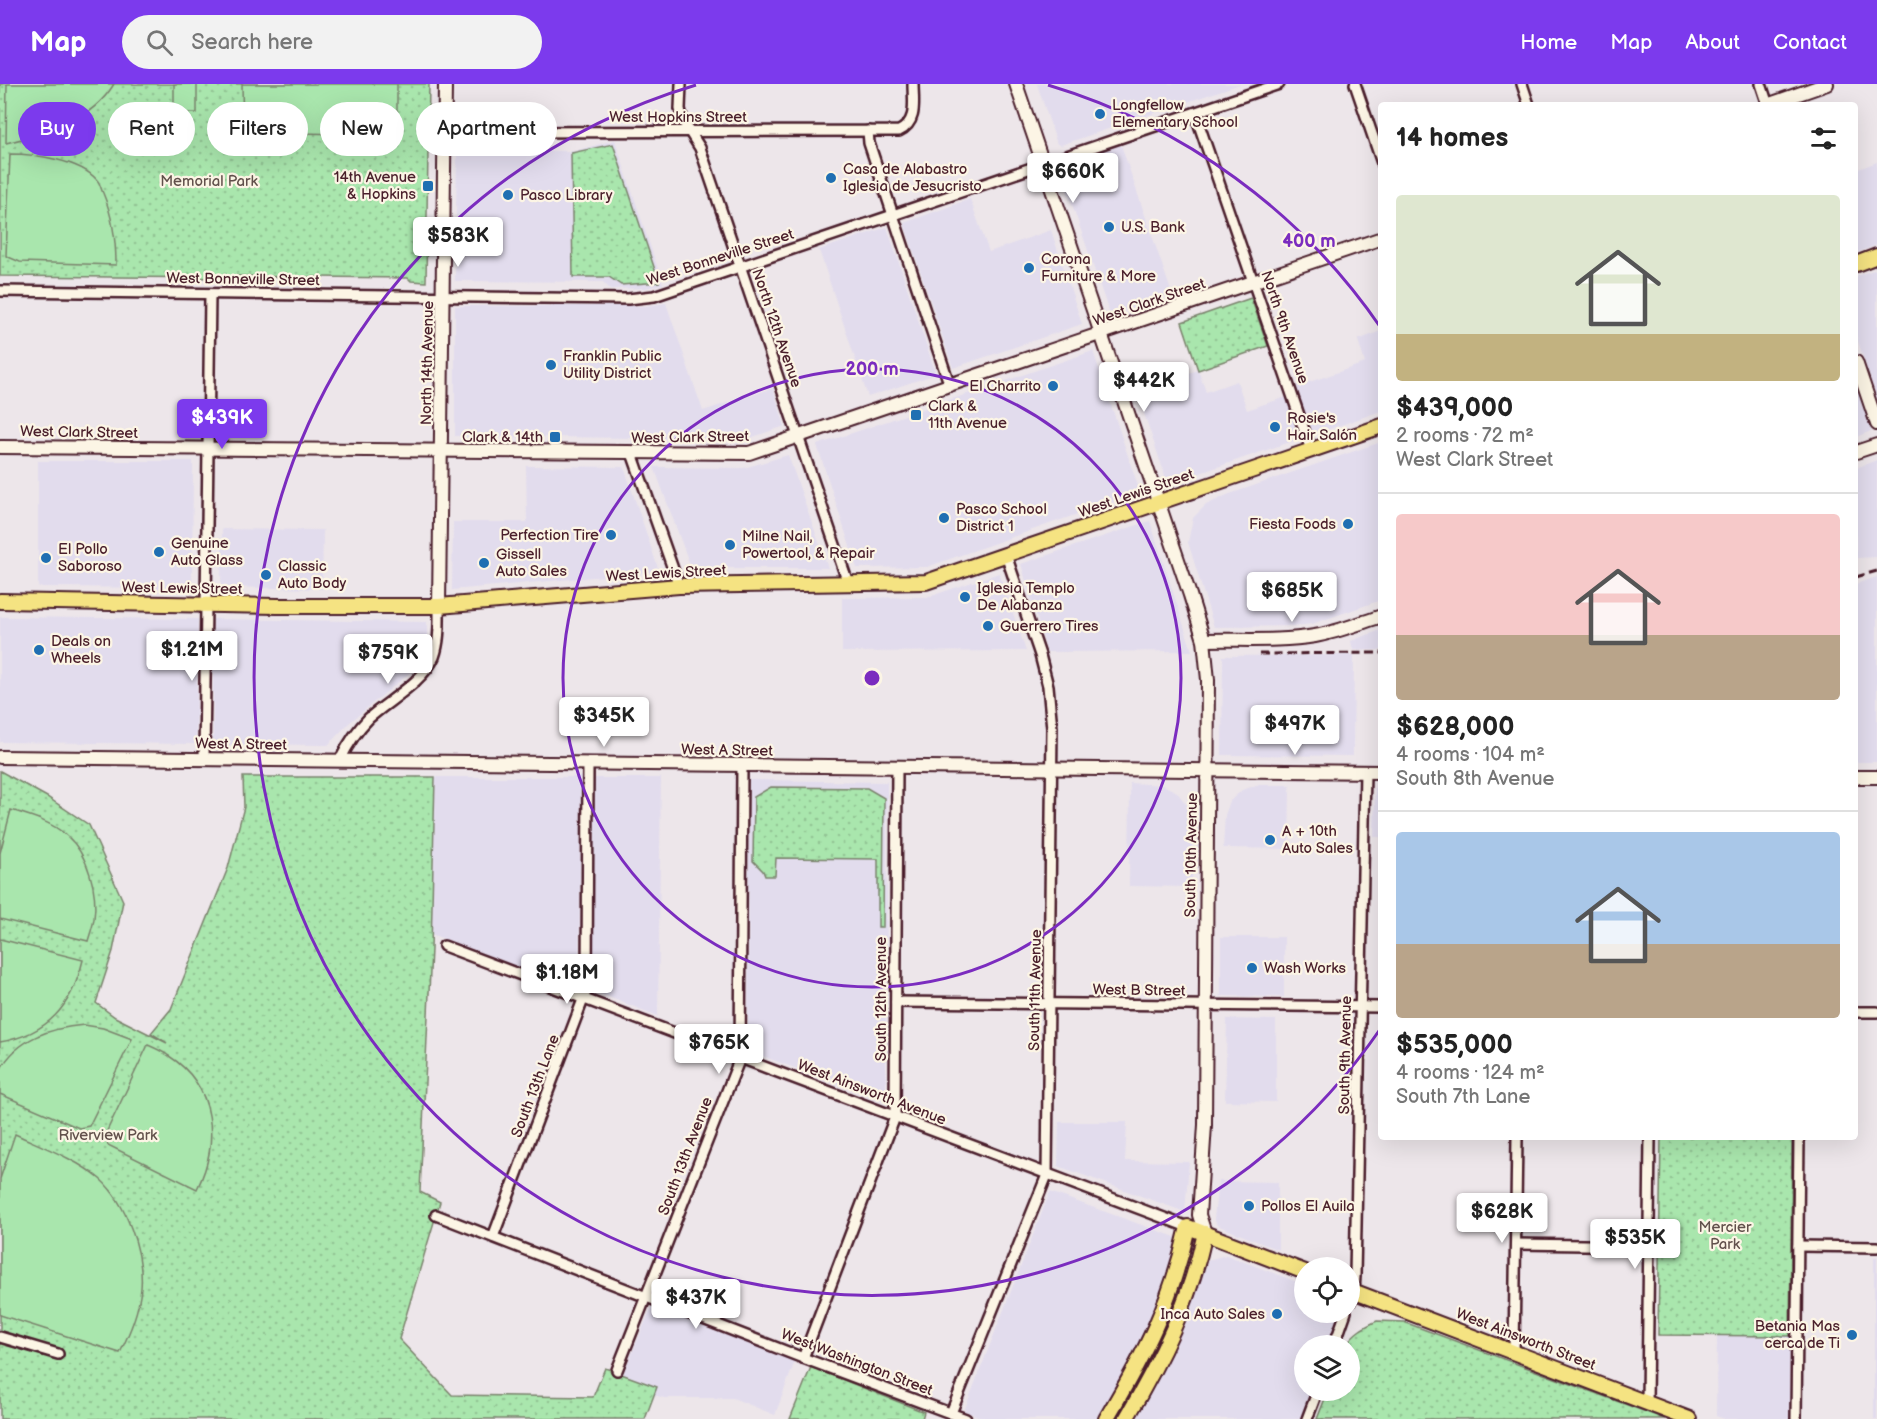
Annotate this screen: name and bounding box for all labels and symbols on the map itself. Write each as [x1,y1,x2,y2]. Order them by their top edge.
place label: Longfellow Elementary School [1112,96,1238,132]
marker: Longfellow Elementary School [1093,107,1107,121]
street label: West Hopkins Street [609,108,747,127]
pin: $660K [1031,153,1115,204]
place label: Casa de Alabastro Iglesia de Jesucristo [843,160,982,196]
place label: 14th Avenue & Hopkins [334,168,417,204]
marker: Casa de Alabastro Iglesia de Jesucristo [824,171,838,185]
park label: Memorial Park [160,172,258,191]
marker: 14th Avenue & Hopkins [421,179,435,193]
place label: Pasco Library [520,186,613,205]
marker: Pasco Library [501,188,515,202]
pin: $583K [416,217,500,268]
place label: U.S. Bank [1121,218,1185,237]
marker: U.S. Bank [1102,220,1116,234]
street label: West Bonneville Street [644,225,796,290]
text: 400 m [1282,231,1336,252]
place label: Corona Furniture & More [1041,250,1156,286]
marker: Corona Furniture & More [1022,261,1036,275]
street label: North 12th Avenue [747,266,806,390]
street label: North 9th Avenue [1256,268,1313,386]
street label: West Bonneville Street [166,269,320,290]
street label: West Clark Street [1090,274,1208,331]
street label: North 14th Avenue [417,300,438,425]
place label: Franklin Public Utility District [563,347,662,383]
marker: Franklin Public Utility District [544,358,558,372]
text: 200 m [845,359,899,380]
pin: $442K [1102,362,1186,413]
place label: El Charrito [969,377,1041,396]
marker: El Charrito [1046,379,1060,393]
place label: Clark & 11th Avenue [928,397,1007,433]
pin: $439K [180,399,264,450]
marker: Clark & 11th Avenue [909,408,923,422]
place label: Rosie's Hair Salón [1287,409,1357,445]
marker: Rosie's Hair Salón [1268,420,1282,434]
street label: West Clark Street [20,422,138,443]
street label: West Clark Street [631,427,750,448]
place label: Clark & 14th [462,428,543,447]
marker: Clark & 14th [548,430,562,444]
street label: West Lewis Street [1076,465,1197,522]
place label: Pasco School District 1 [956,500,1047,536]
marker: Pasco School District 1 [937,511,951,525]
place label: Fiesta Foods [1249,515,1337,534]
marker: Fiesta Foods [1341,517,1355,531]
place label: Perfection Tire [500,526,599,545]
place label: Milne Nail, Powertool, & Repair [742,527,875,563]
marker: Perfection Tire [604,528,618,542]
place label: Genuine Auto Glass [171,534,244,570]
marker: Milne Nail, Powertool, & Repair [723,538,737,552]
place label: El Pollo Saboroso [58,540,122,576]
marker: Genuine Auto Glass [152,545,166,559]
place label: Gissell Auto Sales [496,545,567,581]
marker: El Pollo Saboroso [39,551,53,565]
marker: Gissell Auto Sales [477,556,491,570]
place label: Classic Auto Body [278,557,346,593]
street label: West Lewis Street [605,561,727,586]
marker: Classic Auto Body [259,568,273,582]
pin: $685K [1250,572,1334,623]
street label: West Lewis Street [121,578,243,599]
place label: Iglesia Templo De Alabanza [977,579,1075,615]
marker: Iglesia Templo De Alabanza [958,590,972,604]
place label: Guerrero Tires [1000,617,1099,636]
marker: Guerrero Tires [981,619,995,633]
pin: $1.21M [143,631,241,682]
place label: Deals on Wheels [51,632,111,668]
pin: $759K [346,634,430,685]
marker: Deals on Wheels [32,643,46,657]
centre of rings [862,668,882,688]
pin: $345K [562,697,646,748]
pin: $497K [1253,705,1337,756]
street label: West A Street [195,734,287,755]
street label: West A Street [681,740,773,761]
street label: South 10th Avenue [1181,792,1202,918]
place label: A + 10th Auto Sales [1282,822,1353,858]
marker: A + 10th Auto Sales [1263,833,1277,847]
street label: South 11th Avenue [1025,929,1046,1051]
street label: South 12th Avenue [872,937,891,1061]
pin: $1.18M [518,954,616,1005]
place label: Wash Works [1264,959,1347,978]
marker: Wash Works [1245,961,1259,975]
street label: West B Street [1092,980,1186,1001]
street label: South 9th Avenue [1335,995,1356,1115]
pin: $765K [677,1024,761,1075]
street label: South 13th Lane [507,1032,564,1140]
street label: West Ainsworth Avenue [795,1055,949,1130]
street label: South 13th Avenue [654,1094,717,1218]
park label: Riverview Park [59,1126,158,1145]
pin: $628K [1460,1193,1544,1244]
place label: Pollos El Auila [1261,1197,1355,1216]
marker: Pollos El Auila [1242,1199,1256,1213]
park label: Mercier Park [1699,1218,1752,1254]
pin: $535K [1593,1219,1677,1270]
pin: $437K [654,1279,738,1330]
street label: West Ainsworth Street [1453,1304,1599,1375]
place label: Inca Auto Sales [1160,1305,1266,1324]
marker: Inca Auto Sales [1270,1307,1284,1321]
place label: Betania Mas cerca de Ti [1755,1317,1841,1353]
street label: West Washington Street [778,1325,936,1400]
marker: Betania Mas cerca de Ti [1845,1328,1859,1342]

